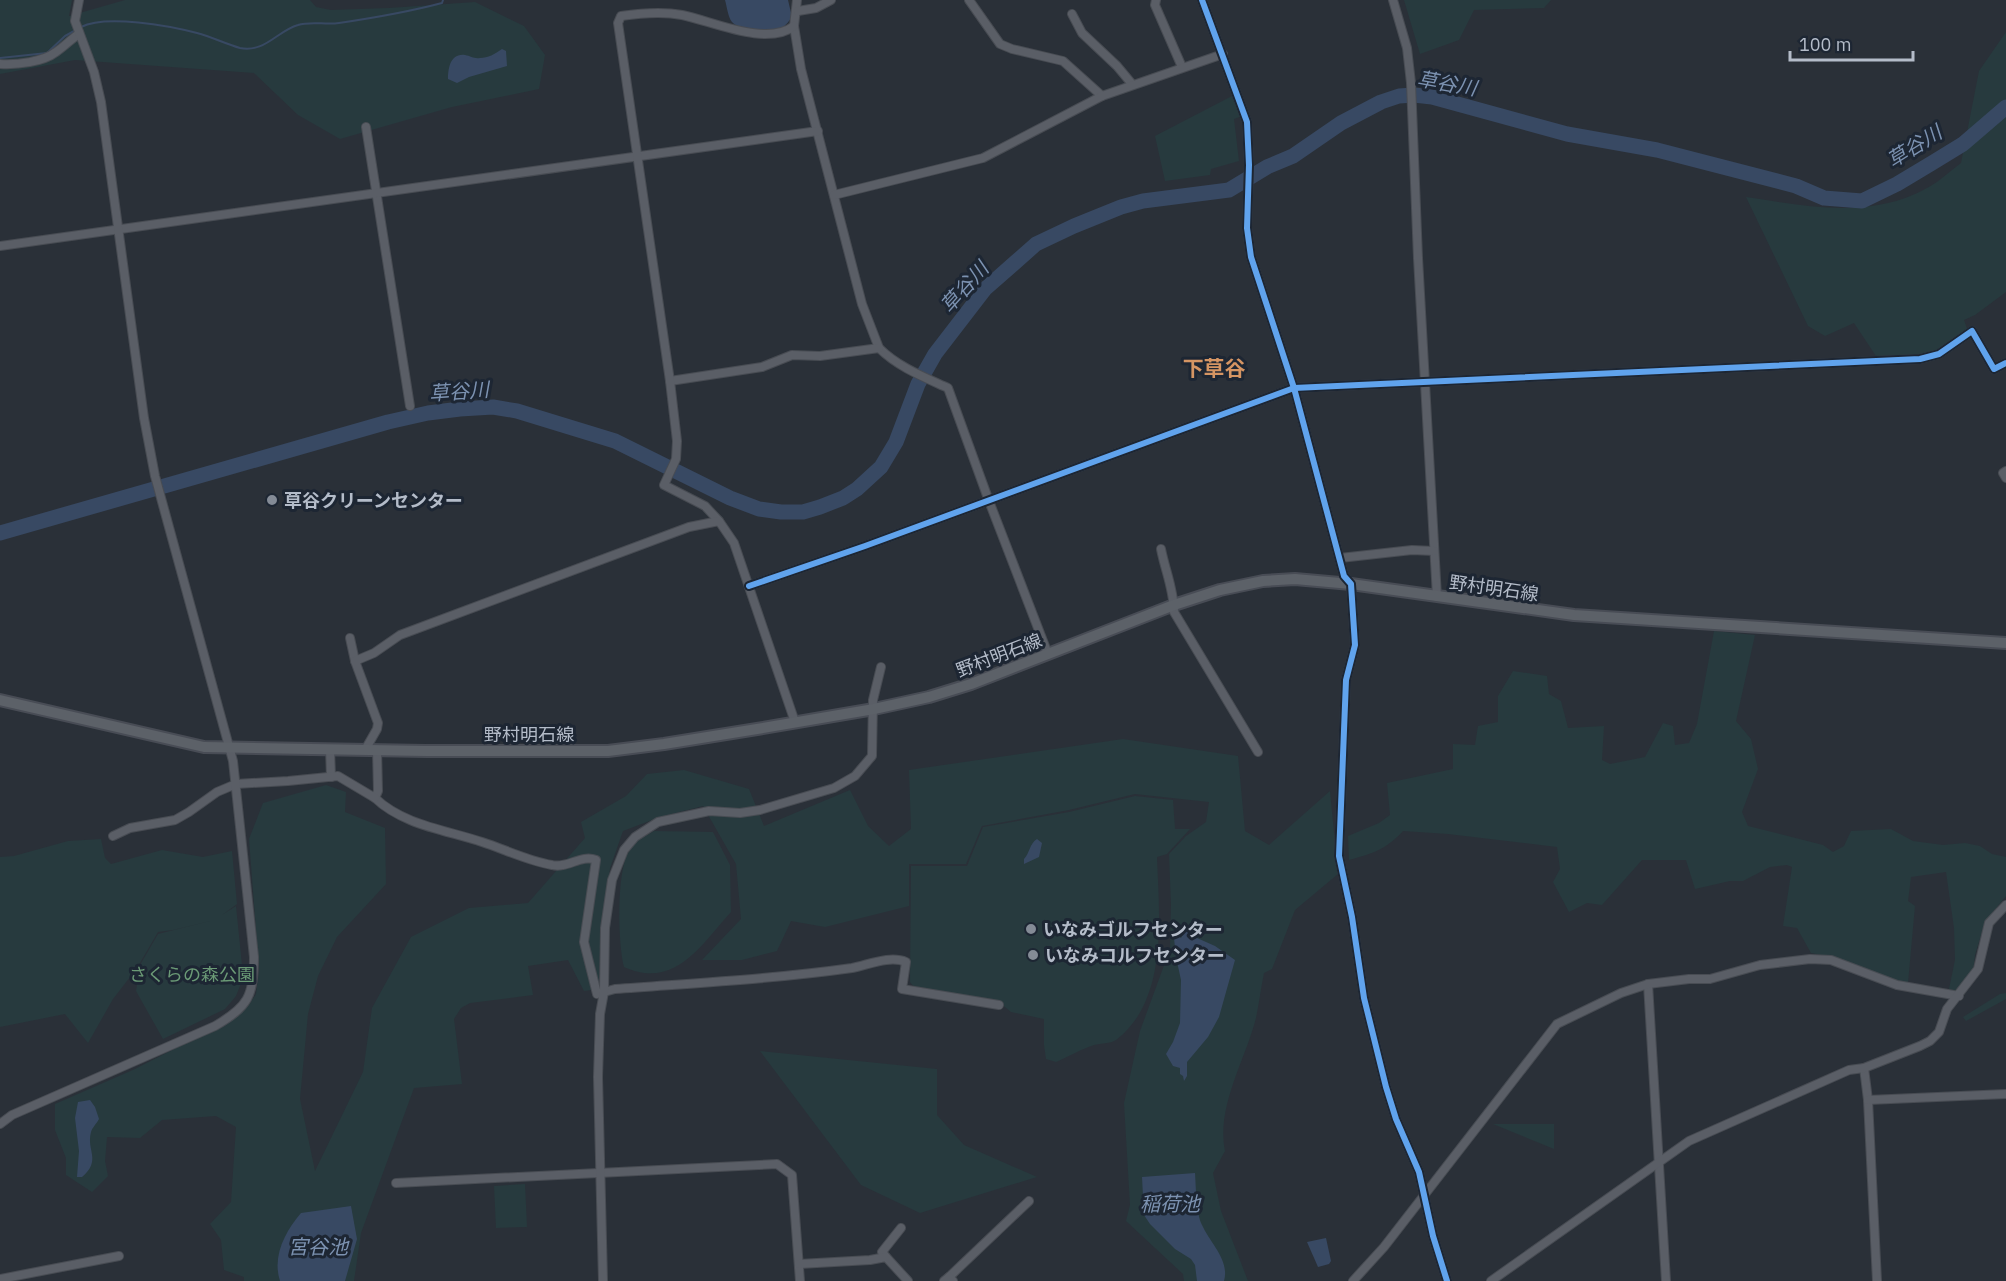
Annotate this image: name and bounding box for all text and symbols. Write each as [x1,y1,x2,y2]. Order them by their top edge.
scale bar [1790,24,1913,62]
text: 100 m [1799,33,1851,56]
water label: 草谷川 [1415,64,1481,102]
water label: 草谷川 [1881,118,1948,173]
water label: 草谷川 [934,254,995,318]
district label: 下草谷 [1183,354,1246,382]
water label: 草谷川 [428,375,492,407]
place label: 草谷クリーンセンター [284,489,463,512]
marker: 草谷クリーンセンター [265,493,279,507]
street label: 野村明石線 [1448,570,1540,606]
street label: 野村明石線 [953,628,1045,682]
street label: 野村明石線 [484,723,574,746]
place label: いなみゴルフセンター [1043,918,1223,941]
marker: いなみゴルフセンター [1024,922,1038,936]
place label: いなみコルフセンター [1045,944,1225,967]
marker: いなみコルフセンター [1026,948,1040,962]
park label: さくらの森公園 [129,963,255,986]
water label: 稲荷池 [1140,1190,1202,1217]
water label: 宮谷池 [288,1233,350,1260]

